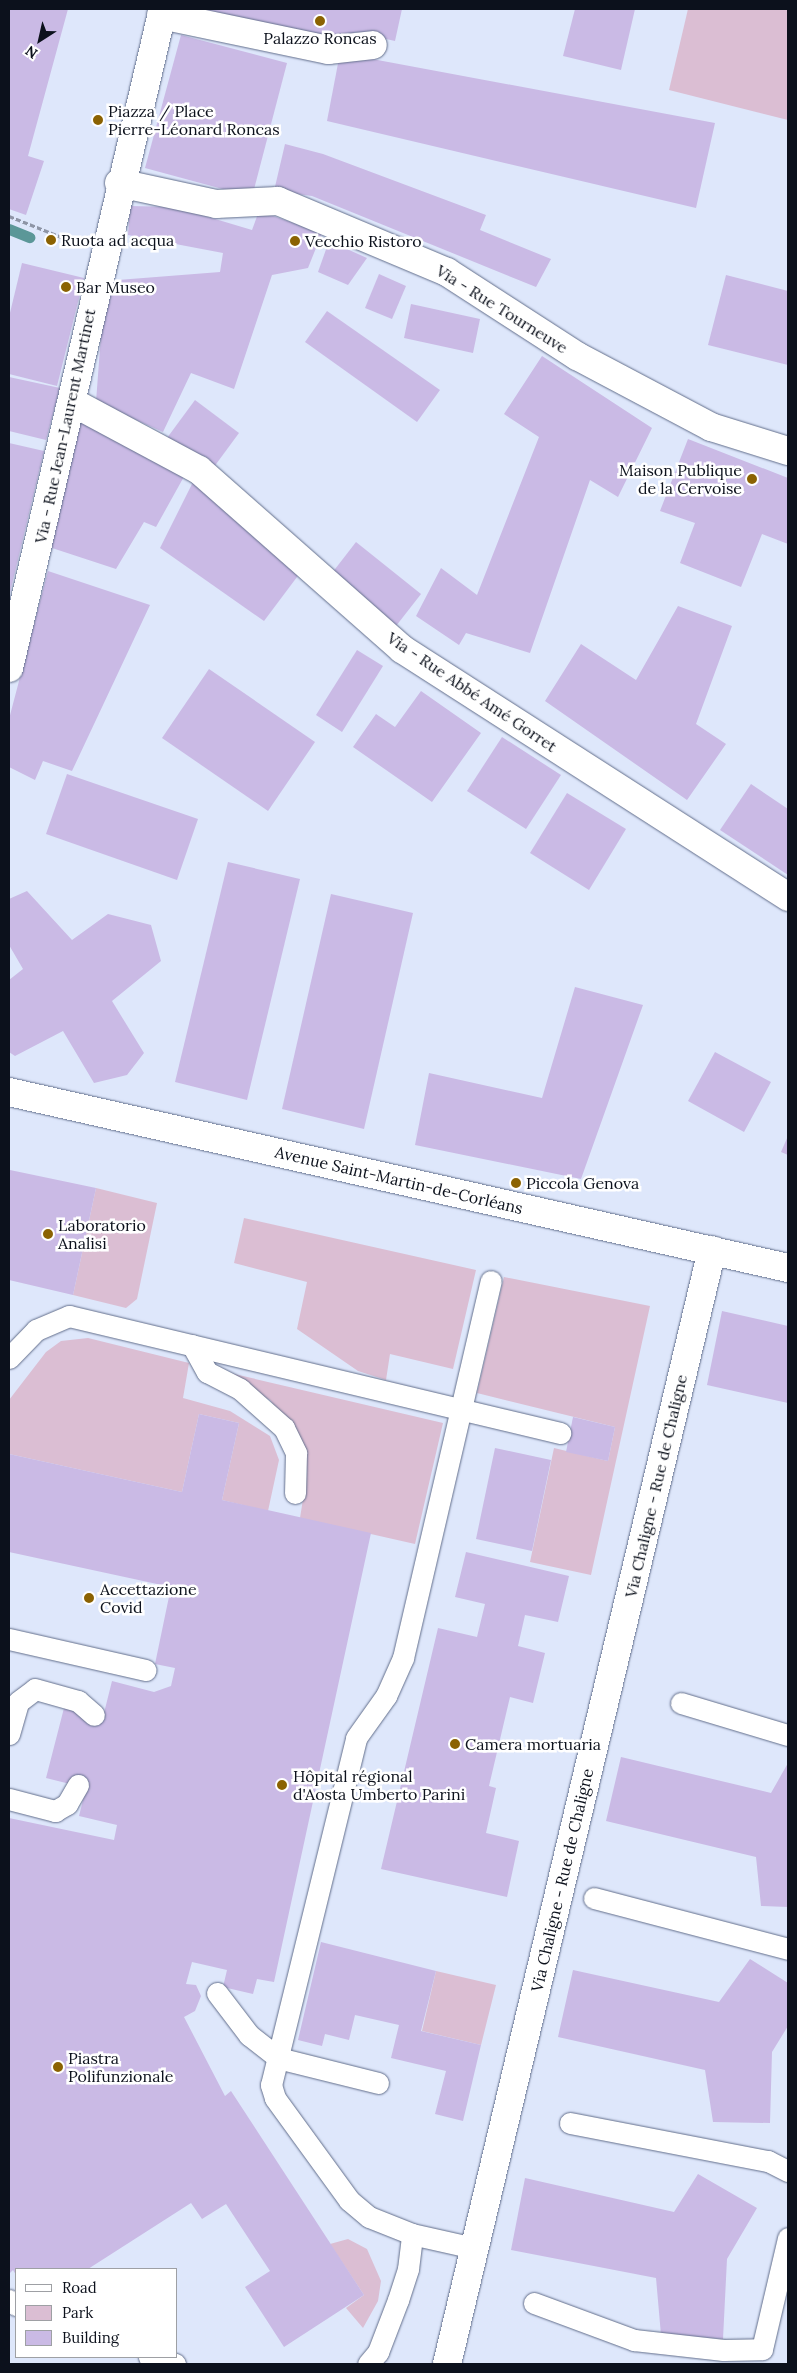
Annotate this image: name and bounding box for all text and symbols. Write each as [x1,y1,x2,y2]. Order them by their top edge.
north arrow [15,15,65,65]
marker: Palazzo Roncas [314,15,326,27]
place label: Palazzo Roncas [263,28,377,48]
text: N [22,42,41,63]
place label: Piazza / Place Pierre-Léonard Roncas [108,101,280,139]
marker: Piazza / Place Pierre-Léonard Roncas [92,114,104,126]
place label: Ruota ad acqua [61,230,174,250]
place label: Vecchio Ristoro [305,231,422,251]
marker: Ruota ad acqua [45,234,57,246]
marker: Vecchio Ristoro [289,235,301,247]
street label: Via - Rue Tourneuve [433,261,571,357]
place label: Bar Museo [76,277,155,297]
marker: Bar Museo [60,281,72,293]
street label: Via - Rue Jean-Laurent Martinet [31,307,99,545]
place label: Maison Publique de la Cervoise [619,460,742,498]
marker: Maison Publique de la Cervoise [746,473,758,485]
street label: Via - Rue Abbé Amé Gorret [384,628,560,756]
street label: Avenue Saint-Martin-de-Corléans [273,1142,525,1218]
place label: Piccola Genova [526,1173,639,1193]
marker: Piccola Genova [510,1177,522,1189]
place label: Laboratorio Analisi [58,1215,146,1253]
marker: Laboratorio Analisi [42,1228,54,1240]
street label: Via Chaligne - Rue de Chaligne [621,1372,691,1600]
place label: Accettazione Covid [100,1579,197,1617]
marker: Accettazione Covid [82,1591,96,1605]
place label: Camera mortuaria [465,1734,601,1754]
marker: Camera mortuaria [449,1738,461,1750]
place label: Hôpital régional d'Aosta Umberto Parini [293,1766,465,1804]
street label: Via Chaligne - Rue de Chaligne [527,1766,597,1994]
marker: Hôpital régional d'Aosta Umberto Parini [275,1778,289,1792]
place label: Piastra Polifunzionale [68,2048,173,2086]
marker: Piastra Polifunzionale [52,2061,64,2073]
legend [15,2268,178,2358]
text: Road [62,2278,97,2297]
text: Park [62,2303,93,2322]
text: Building [62,2328,119,2347]

